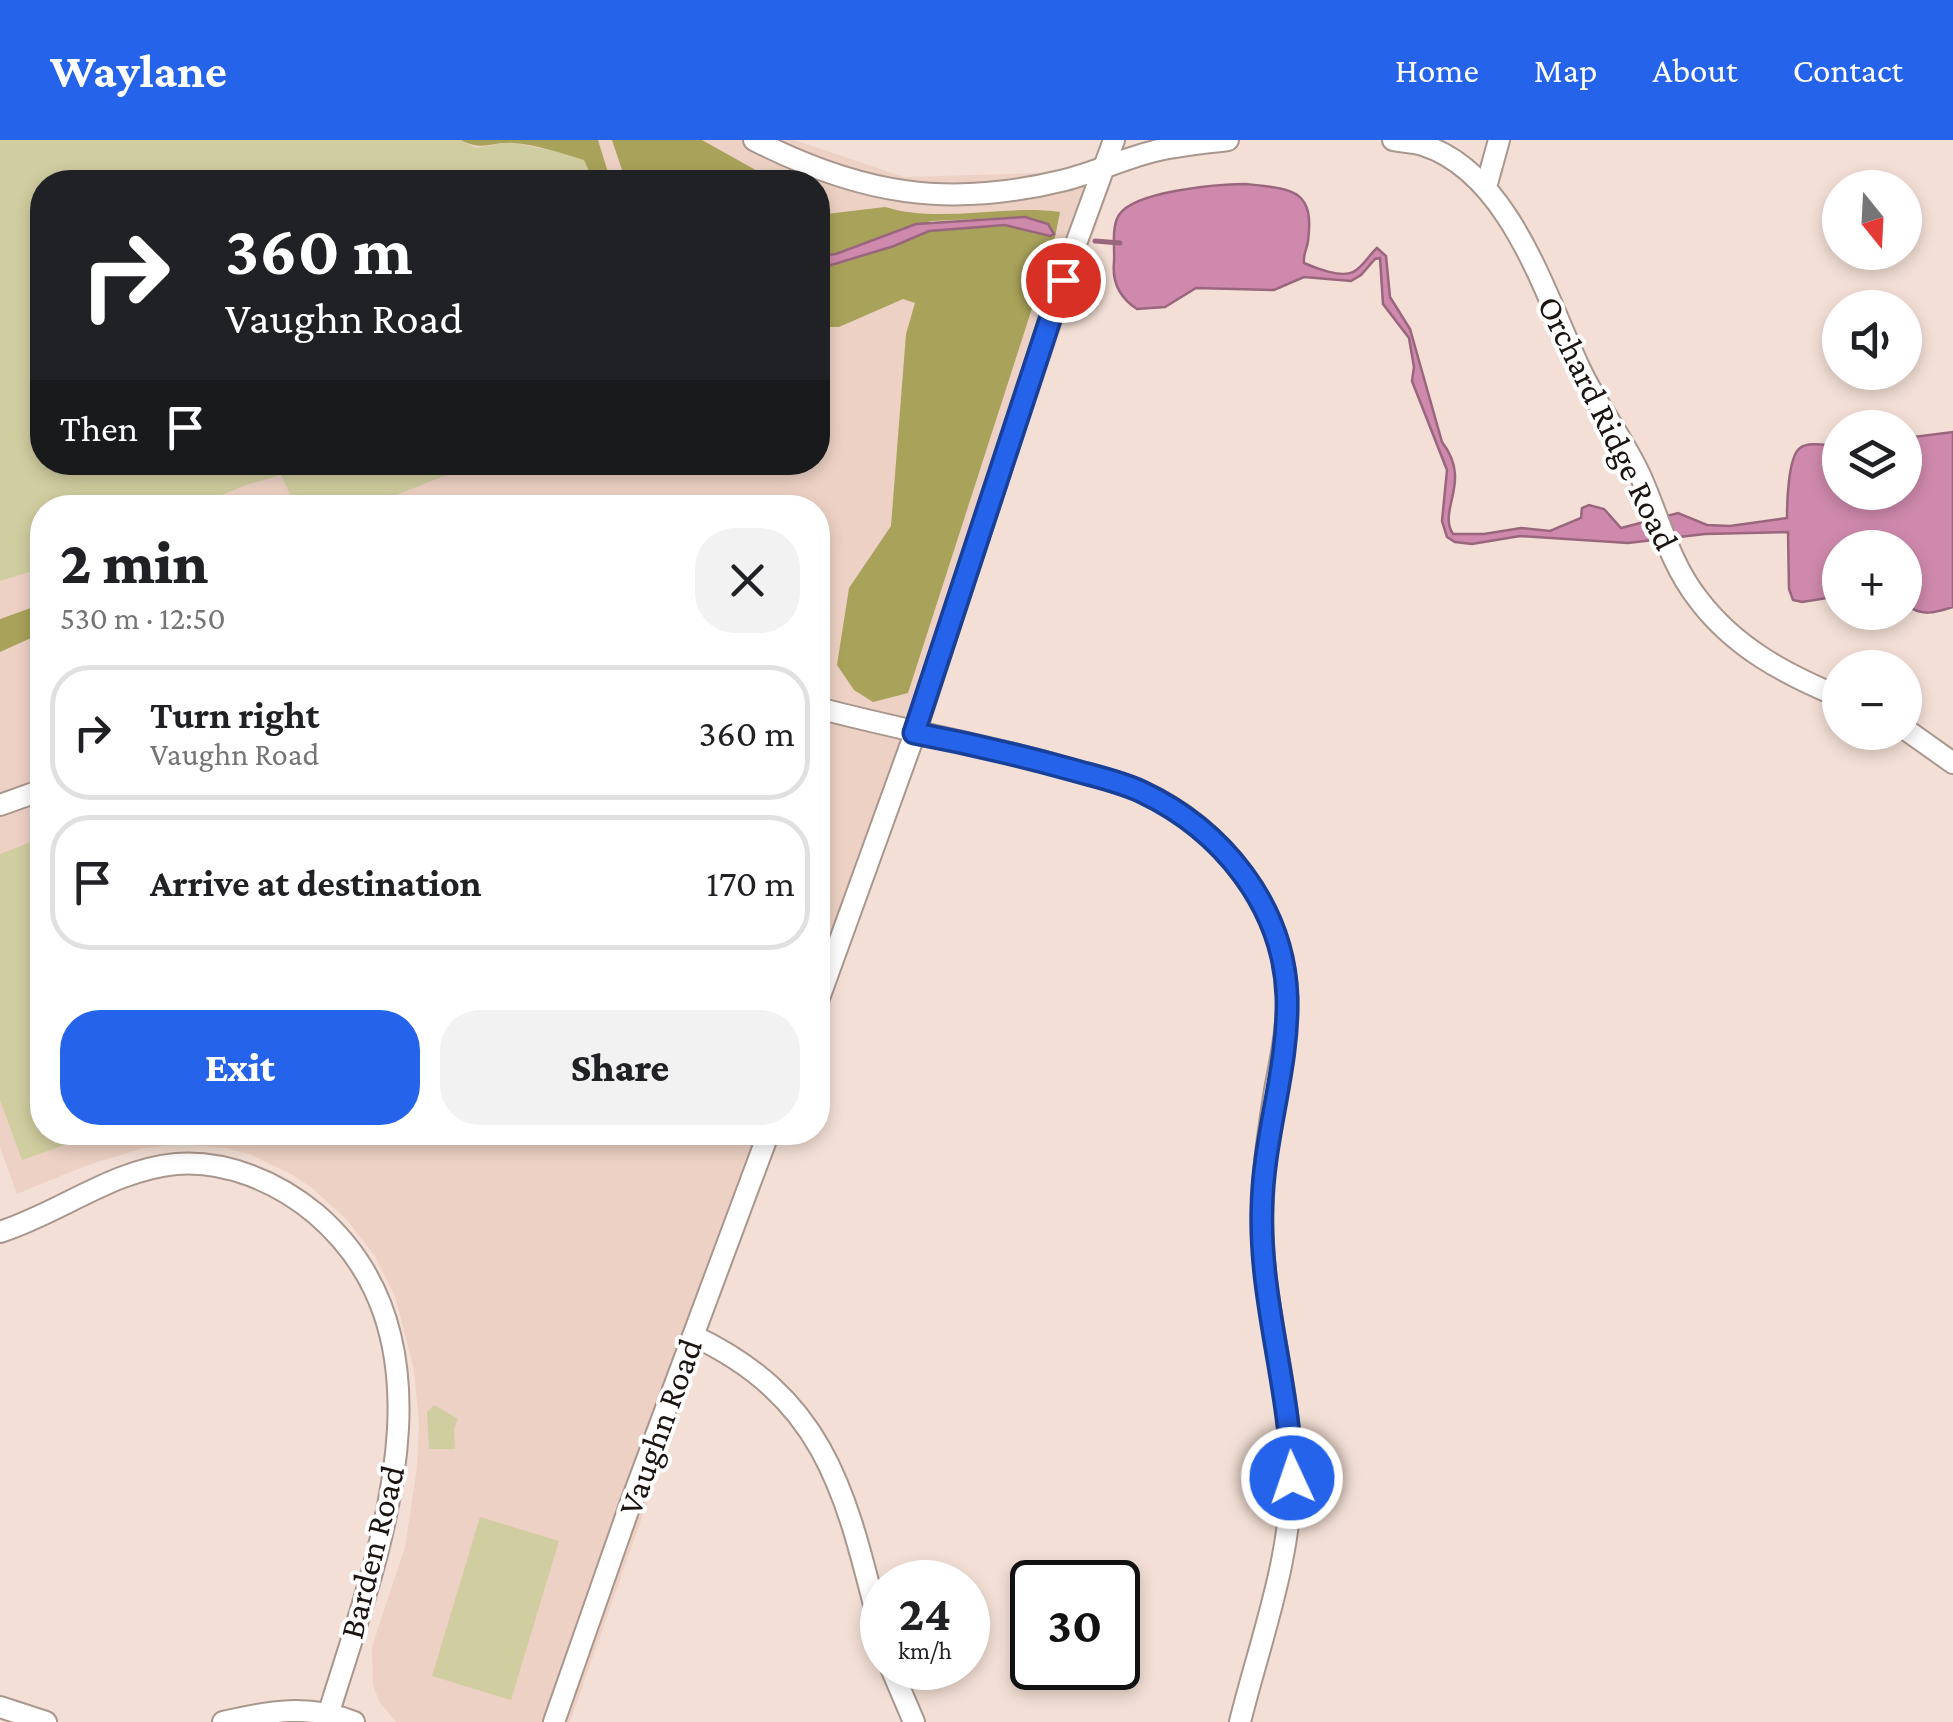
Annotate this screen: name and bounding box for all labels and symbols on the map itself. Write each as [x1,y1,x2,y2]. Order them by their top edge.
north arrow [1822,170,1922,270]
pin [1021,238,1106,323]
street label: Orchard Ridge Road [1530,290,1686,556]
street label: Vaughn Road [610,1333,710,1521]
position arrow [1240,1426,1344,1530]
street label: Barden Road [332,1461,412,1643]
speed limit sign: 30 [1010,1560,1140,1690]

